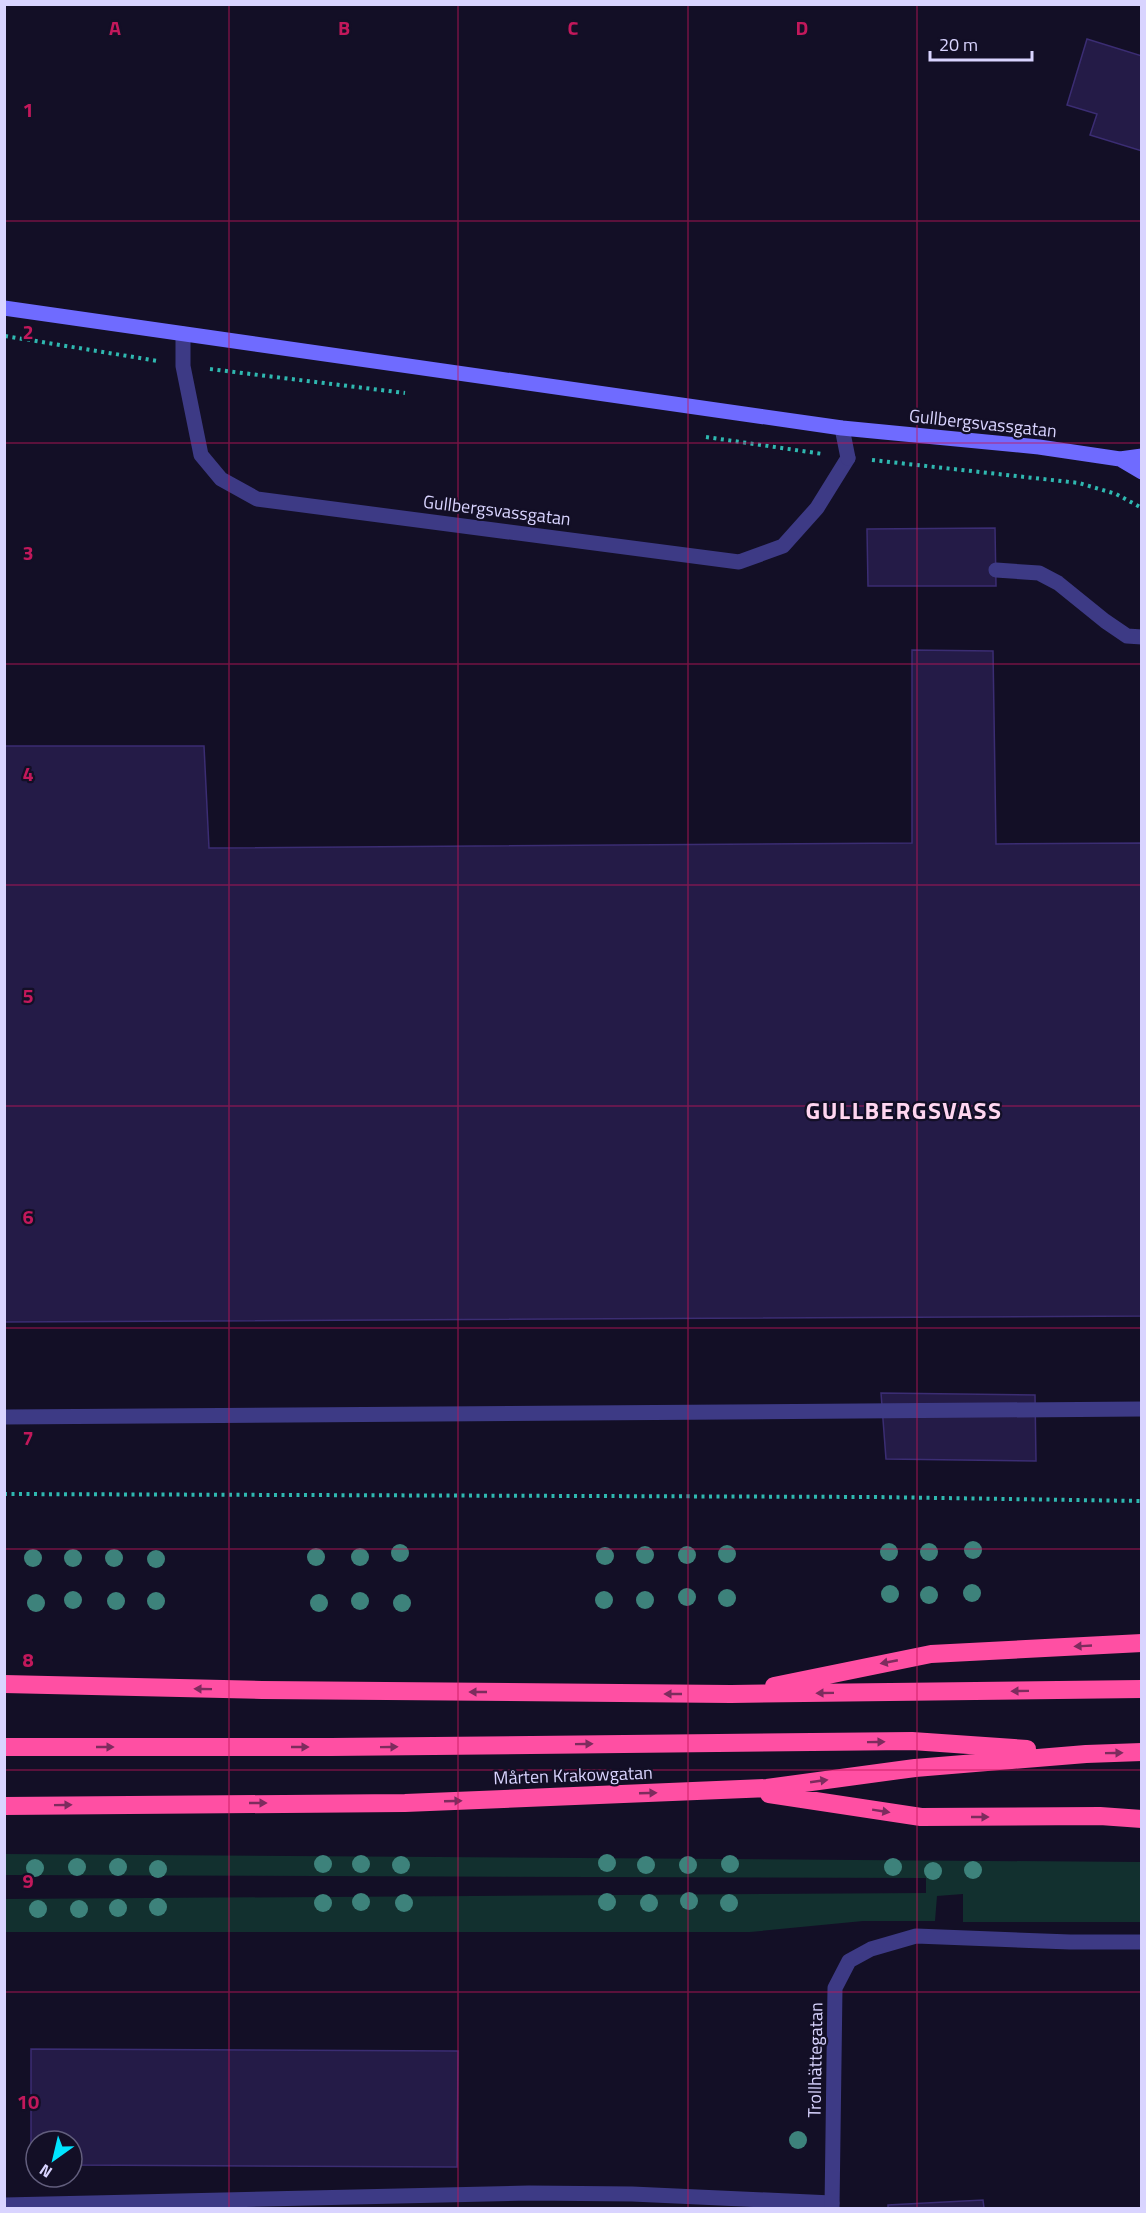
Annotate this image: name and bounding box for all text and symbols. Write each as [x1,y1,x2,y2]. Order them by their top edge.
text: A [109,12,121,43]
text: B [338,12,350,43]
text: C [568,12,579,43]
text: D [796,12,808,43]
scale bar [930,24,1032,62]
text: 20 m [939,31,978,58]
text: 1 [22,94,34,125]
text: 2 [22,316,34,347]
street label: Gullbergsvassgatan [908,402,1058,444]
street label: Gullbergsvassgatan [422,488,572,532]
text: 3 [22,537,34,568]
text: 4 [22,758,34,789]
text: 5 [22,980,34,1011]
district label: GULLBERGSVASS [805,1092,1003,1128]
text: 6 [22,1201,34,1232]
text: 7 [22,1422,34,1453]
one-way arrow [1074,1642,1093,1651]
text: 8 [22,1644,34,1675]
one-way arrow [880,1658,898,1668]
one-way arrow [194,1684,213,1694]
one-way arrow [1011,1686,1030,1695]
one-way arrow [468,1687,487,1697]
one-way arrow [816,1688,835,1698]
one-way arrow [663,1689,682,1699]
one-way arrow [867,1737,886,1746]
one-way arrow [575,1740,594,1749]
one-way arrow [95,1742,114,1752]
one-way arrow [290,1742,309,1752]
one-way arrow [380,1742,399,1751]
one-way arrow [1104,1748,1123,1758]
street label: Mårten Krakowgatan [493,1759,653,1791]
one-way arrow [810,1776,829,1785]
one-way arrow [638,1788,657,1797]
one-way arrow [443,1796,462,1805]
one-way arrow [248,1798,267,1808]
one-way arrow [53,1800,72,1810]
one-way arrow [872,1807,891,1816]
one-way arrow [970,1812,989,1822]
text: 9 [22,1865,34,1896]
street label: Trollhättegatan [800,2002,830,2118]
text: 10 [17,2086,39,2117]
north arrow [24,2129,84,2189]
text: N [34,2158,57,2184]

